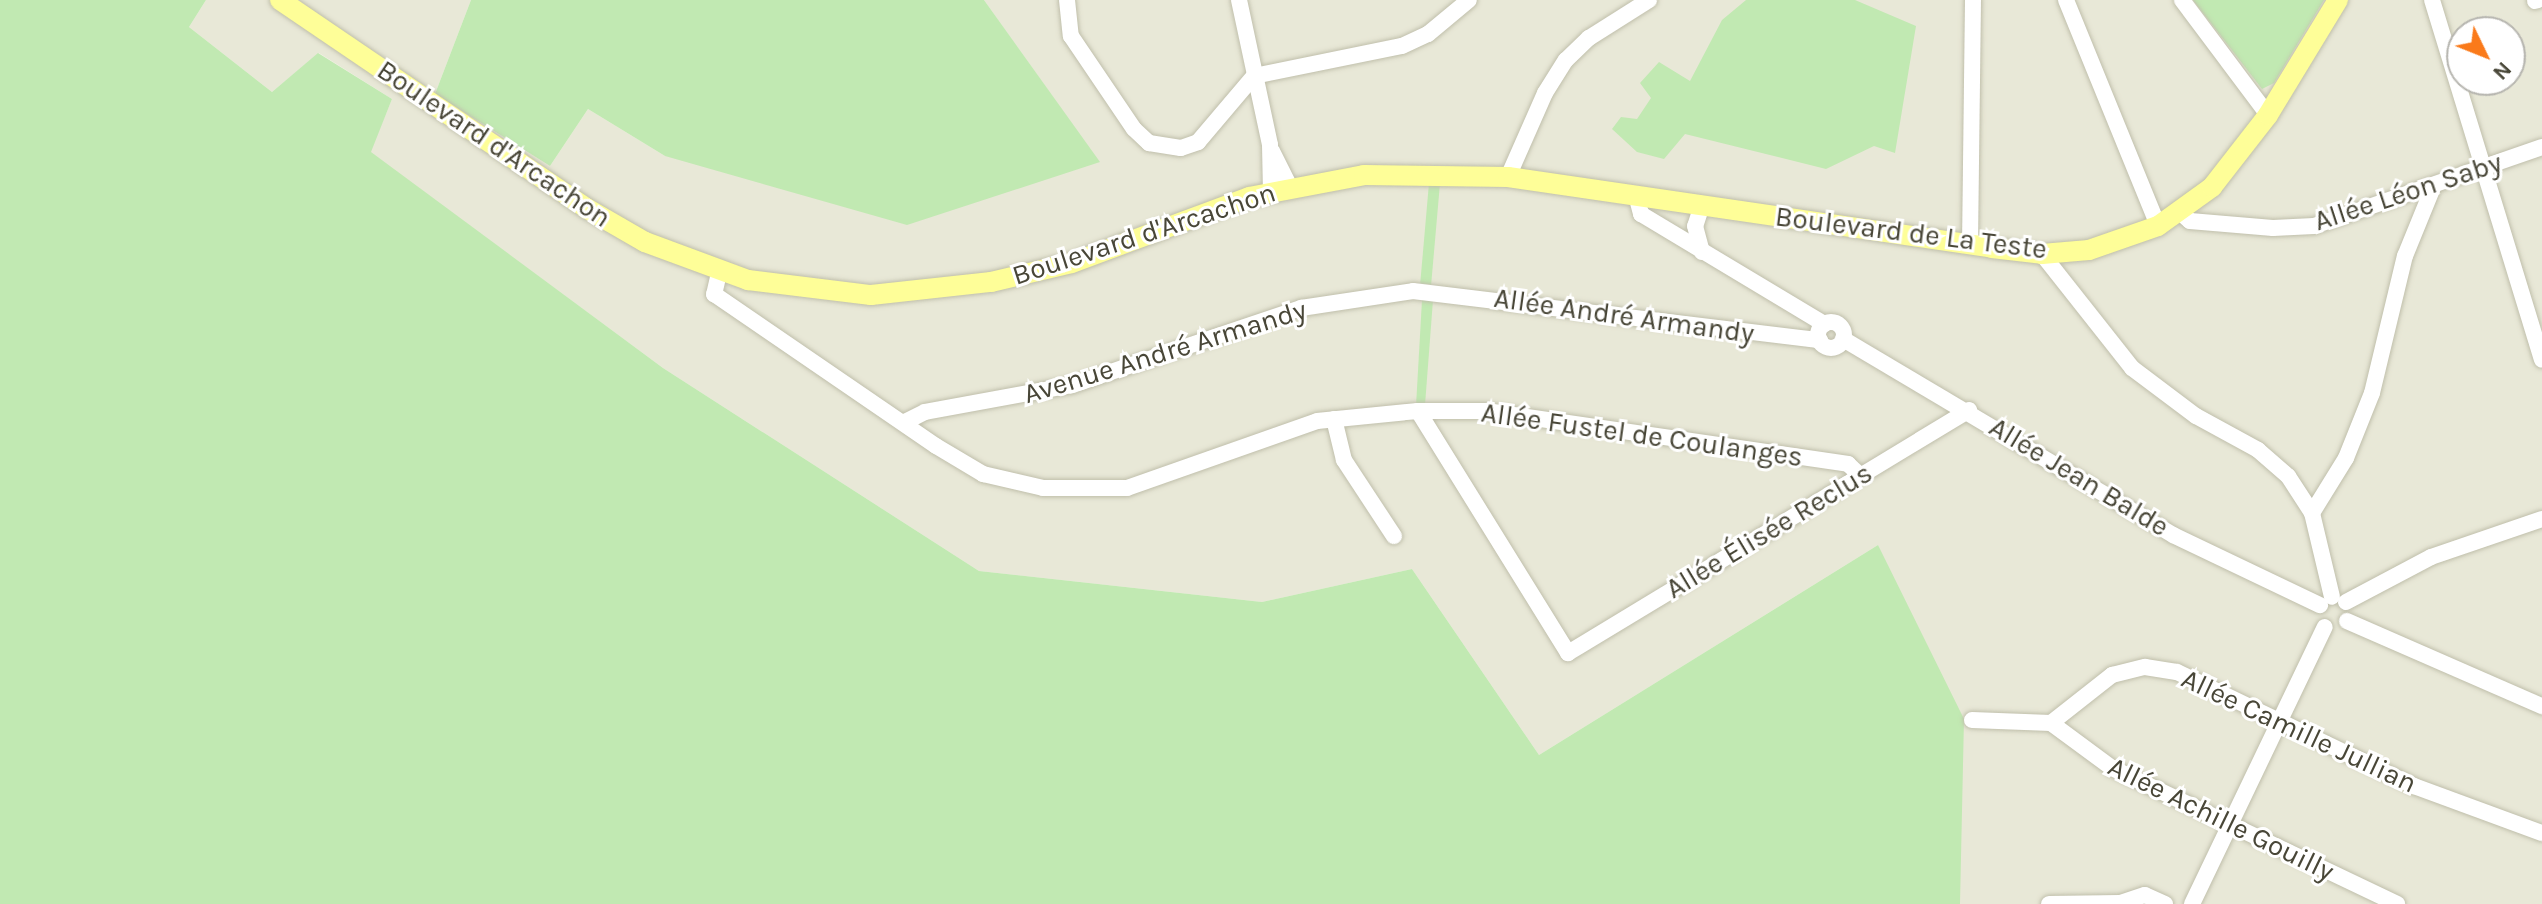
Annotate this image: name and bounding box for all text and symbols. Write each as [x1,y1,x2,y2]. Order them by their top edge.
north arrow [2446,16,2526,96]
street label: Boulevard d'Arcachon [371,53,617,235]
text: N [2487,56,2517,86]
street label: Allée Léon Saby [2310,146,2506,238]
street label: Boulevard d'Arcachon [1008,176,1280,292]
street label: Boulevard de La Teste [1773,200,2049,266]
street label: Allée André Armandy [1492,281,1756,351]
street label: Avenue André Armandy [1020,293,1310,411]
street label: Allée Fustel de Coulanges [1479,396,1805,474]
street label: Allée Jean Balde [1983,410,2175,544]
street label: Allée Élisée Reclus [1660,456,1878,606]
street label: Allée Camille Jullian [2176,662,2422,800]
street label: Allée Achille Gouilly [2103,750,2339,888]

